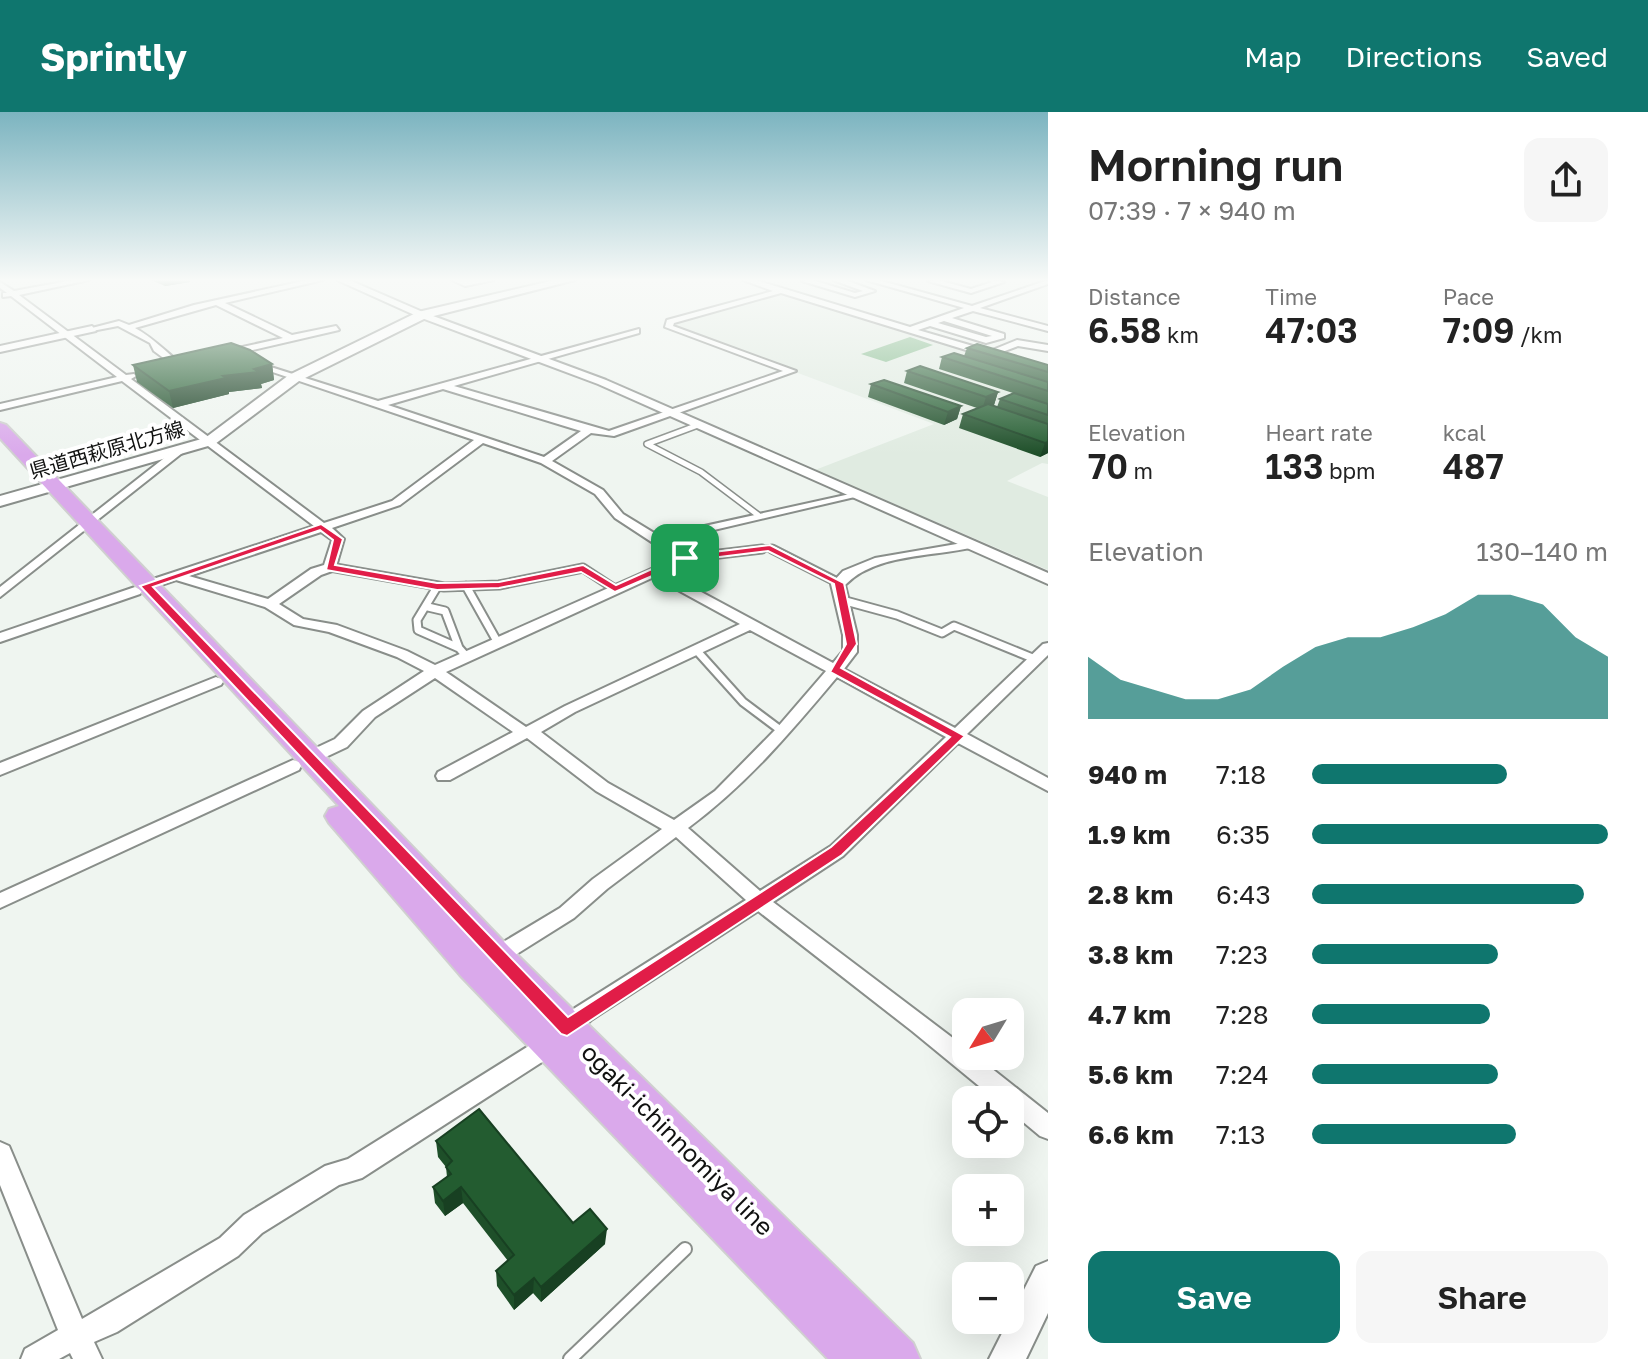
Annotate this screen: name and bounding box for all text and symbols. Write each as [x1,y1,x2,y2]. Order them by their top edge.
text: Sprintly [40,34,187,79]
text: Map [1244,40,1301,73]
text: Directions [1345,40,1482,73]
text: Saved [1526,40,1608,73]
text: Morning run [1088,138,1343,191]
button: share [1524,138,1608,222]
text: 07:39 · 7 × 940 m [1088,195,1296,226]
text: Distance [1088,283,1180,310]
text: Time [1265,283,1317,310]
text: Pace [1443,283,1494,310]
text: 6.58 [1088,310,1162,350]
text: 47:03 [1265,310,1358,350]
text: 7:09 [1443,310,1515,350]
text: km [1162,321,1199,348]
text: /km [1515,321,1562,348]
street label: 県道西萩原北方線 [27,415,187,483]
text: Elevation [1088,419,1186,446]
text: Heart rate [1265,419,1373,446]
text: kcal [1443,419,1486,446]
text: 70 [1088,446,1128,486]
text: 133 [1265,446,1324,486]
text: 487 [1443,446,1504,486]
text: m [1128,457,1153,484]
text: bpm [1324,457,1376,484]
pin [651,524,719,592]
icon: arrive [663,536,707,580]
text: Elevation [1088,536,1204,567]
text: 130–140 m [1476,536,1608,567]
text: 940 m [1088,759,1167,790]
text: 7:18 [1216,759,1266,790]
text: 1.9 km [1088,819,1171,850]
text: 6:35 [1216,819,1270,850]
text: 2.8 km [1088,879,1173,910]
text: 6:43 [1216,879,1271,910]
text: 3.8 km [1088,939,1173,970]
text: 7:23 [1216,939,1268,970]
north arrow [952,998,1024,1070]
map controls [952,998,1024,1334]
text: 4.7 km [1088,999,1171,1030]
text: 7:28 [1216,999,1269,1030]
street label: ogaki-ichinnomiya line [576,1037,780,1241]
text: 5.6 km [1088,1059,1173,1090]
text: 7:24 [1216,1059,1269,1090]
button: locate [952,1086,1024,1158]
text: 6.6 km [1088,1119,1174,1150]
text: 7:13 [1216,1119,1265,1150]
button: + [952,1174,1024,1246]
button: Save [1088,1251,1340,1343]
button: Share [1356,1251,1608,1343]
button: − [952,1262,1024,1334]

